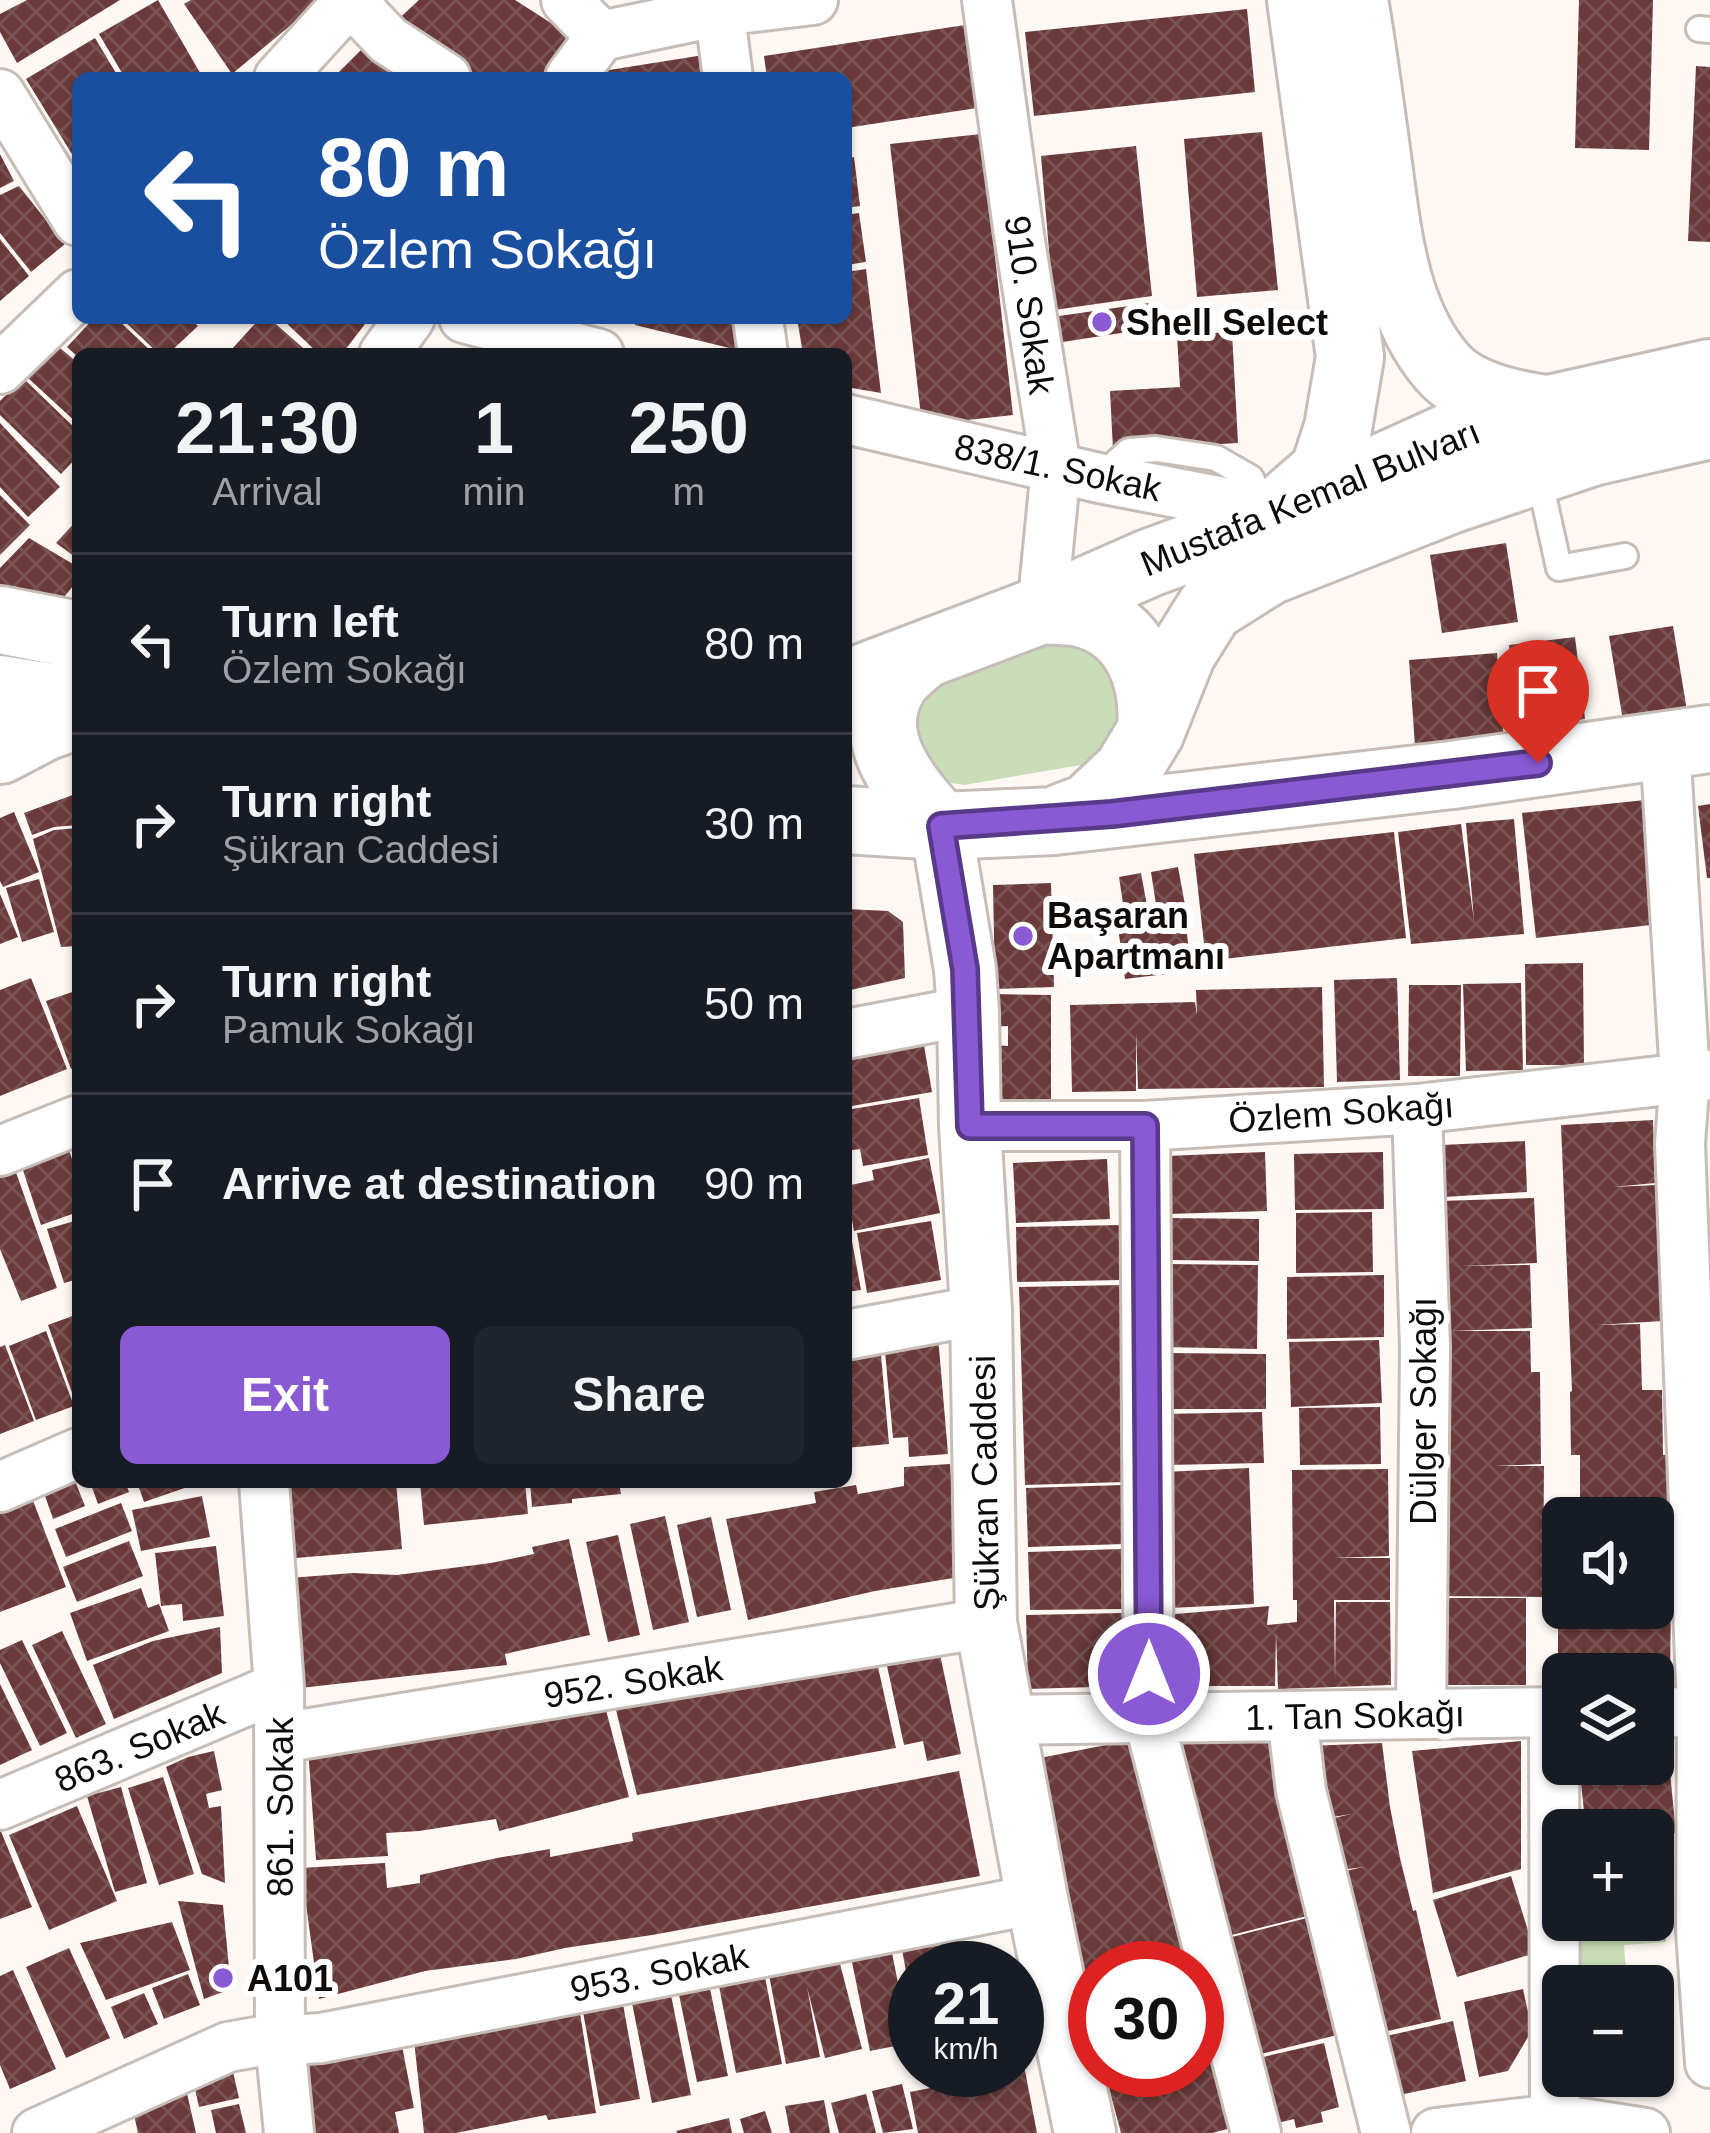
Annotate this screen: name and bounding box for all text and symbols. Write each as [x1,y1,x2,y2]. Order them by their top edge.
icon: left [120,120,276,276]
text: 80 m [318,120,509,214]
street label: 910. Sokak [997,213,1062,398]
text: Özlem Sokağı [318,219,657,279]
place label: Shell Select [1126,302,1328,343]
marker: Shell Select [1089,309,1115,335]
text: 21:30 [175,388,359,468]
text: 1 [474,388,514,468]
text: 250 [629,388,749,468]
street label: Mustafa Kemal Bulvarı [1135,411,1486,584]
street label: 838/1. Sokak [951,426,1166,510]
text: Arrival [212,470,323,513]
text: min [463,470,525,513]
text: m [672,470,705,513]
text: Turn left [222,596,399,647]
icon: left [120,611,186,677]
text: 80 m [704,618,804,669]
pin [1487,640,1589,763]
text: Özlem Sokağı [222,648,467,691]
icon: arrive [1505,658,1571,724]
text: Turn right [222,776,431,827]
icon: right [120,791,186,857]
text: 30 m [704,798,804,849]
text: Şükran Caddesi [222,828,500,871]
place label: Başaran Apartmanı [1047,895,1225,977]
marker: Başaran Apartmanı [1010,923,1036,949]
text: Turn right [222,956,431,1007]
icon: right [120,971,186,1037]
text: 50 m [704,978,804,1029]
text: Pamuk Sokağı [222,1008,476,1051]
street label: Özlem Sokağı [1227,1084,1455,1141]
icon: arrive [120,1151,186,1217]
text: Arrive at destination [222,1158,657,1209]
text: 90 m [704,1158,804,1209]
street label: Dülger Sokağı [1403,1297,1444,1525]
button: Exit [120,1326,450,1464]
button: Share [474,1326,804,1464]
street label: Şükran Caddesi [962,1355,1007,1611]
map controls [1542,1497,1674,2097]
button: sound [1542,1497,1674,1629]
position arrow [1086,1611,1212,1737]
street label: 952. Sokak [541,1647,726,1716]
button: layers [1542,1653,1674,1785]
street label: 863. Sokak [48,1692,231,1801]
street label: 1. Tan Sokağı [1245,1693,1465,1738]
street label: 861. Sokak [260,1716,301,1897]
button: + [1542,1809,1674,1941]
street label: 953. Sokak [567,1935,752,2010]
speed limit sign: 30 [1068,1941,1224,2097]
place label: A101 [247,1958,333,1999]
marker: A101 [210,1965,236,1991]
button: − [1542,1965,1674,2097]
text: 21 [933,1970,999,2037]
text: km/h [933,2032,999,2065]

